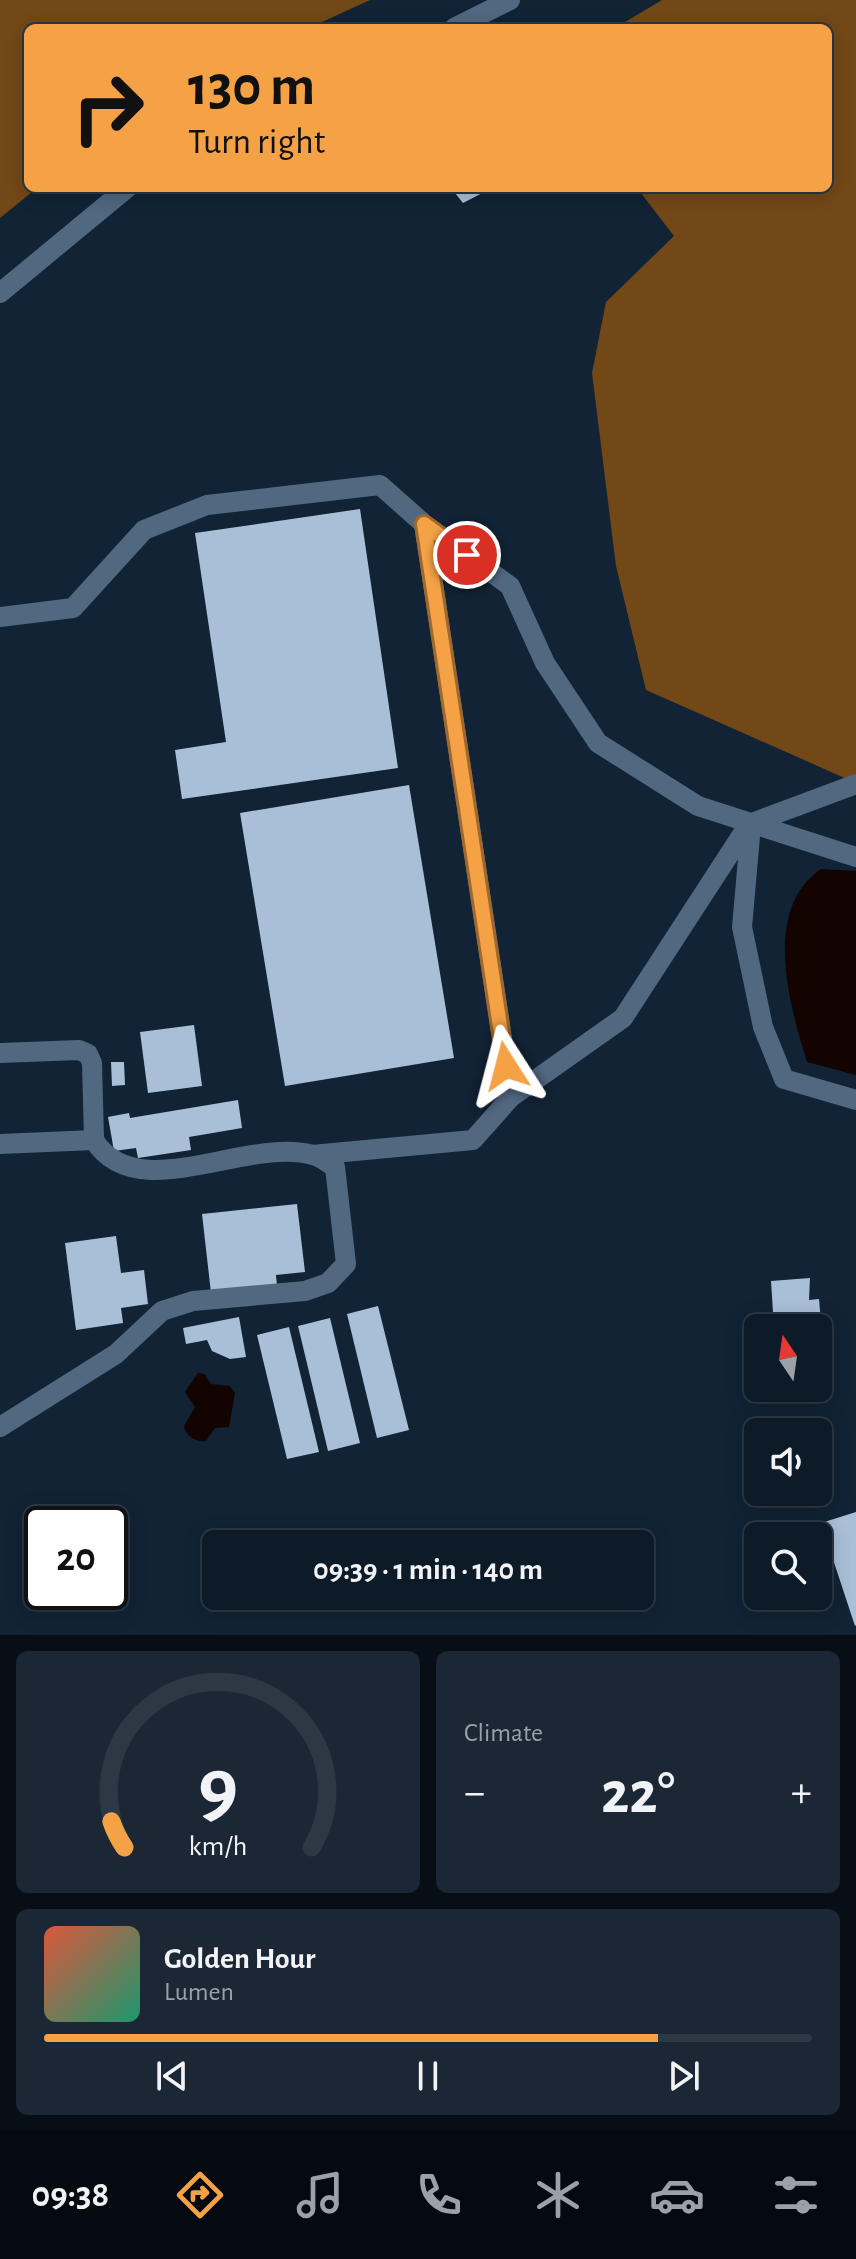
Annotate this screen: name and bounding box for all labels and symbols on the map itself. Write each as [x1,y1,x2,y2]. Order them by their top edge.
pin [433,521,501,589]
position arrow [464,1024,548,1108]
north arrow [744,1314,832,1402]
speed limit sign: 20 [24,1506,128,1610]

